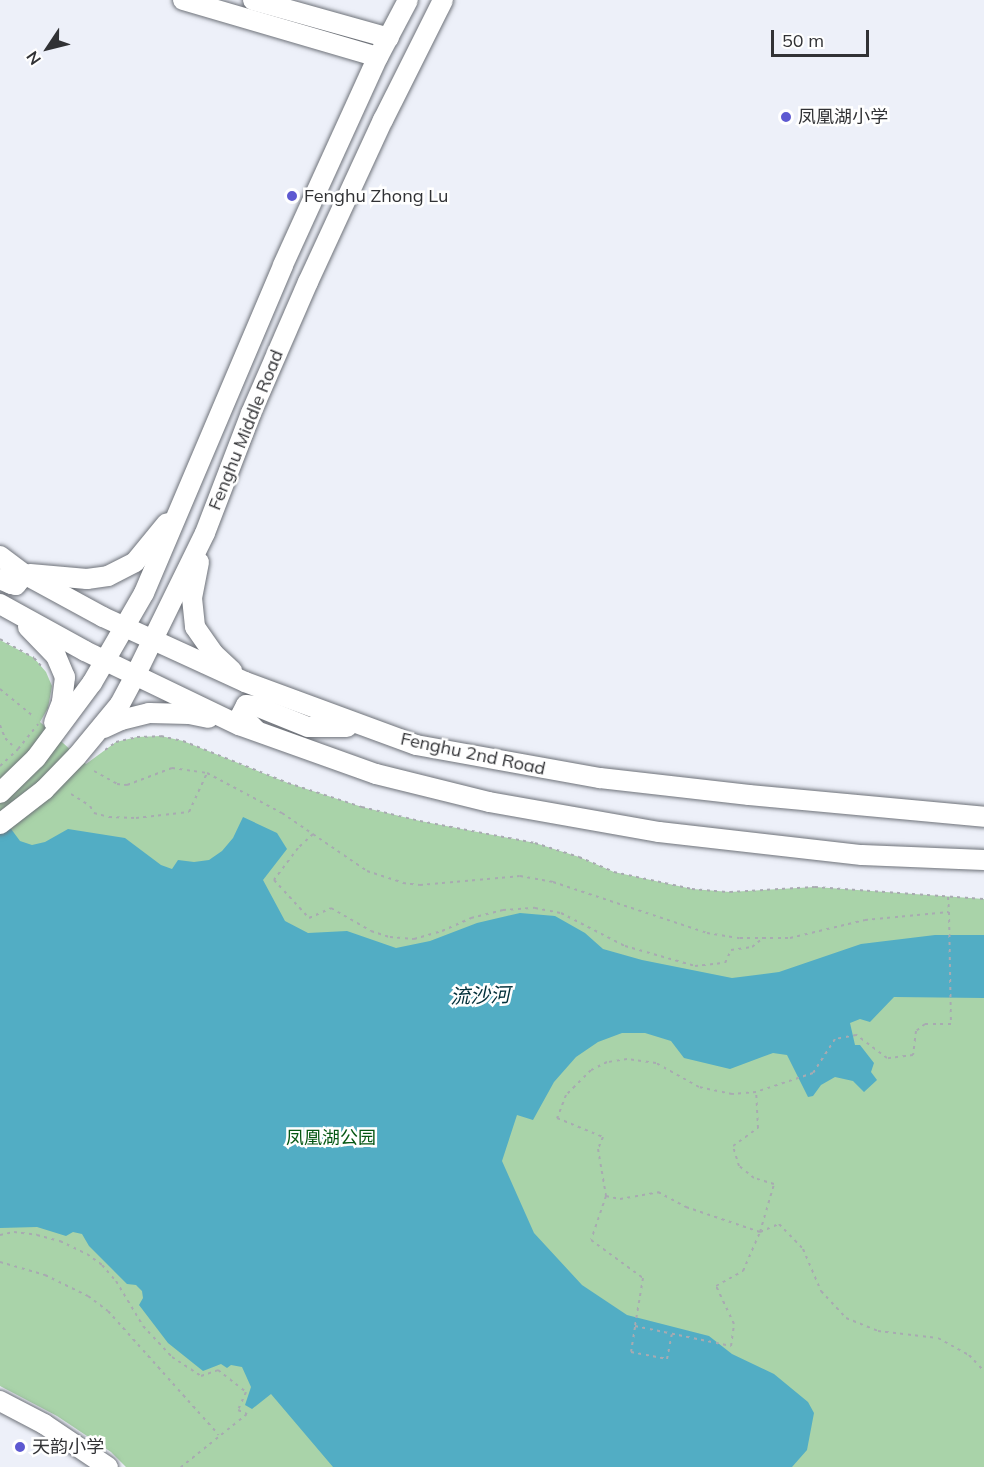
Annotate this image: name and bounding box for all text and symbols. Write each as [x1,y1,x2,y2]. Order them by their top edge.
north arrow [18,18,78,78]
scale bar [774,18,872,56]
text: 50 m [782,29,824,52]
text: N [22,48,45,69]
place label: 凤凰湖小学 [798,106,888,128]
marker: 凤凰湖小学 [779,110,793,124]
place label: Fenghu Zhong Lu [304,185,448,207]
marker: Fenghu Zhong Lu [285,189,299,203]
street label: Fenghu Middle Road [204,347,288,513]
street label: Fenghu 2nd Road [399,728,547,780]
water label: 流沙河 [450,982,510,1008]
park label: 凤凰湖公园 [286,1127,376,1149]
place label: 天韵小学 [32,1436,104,1458]
marker: 天韵小学 [13,1440,27,1454]

